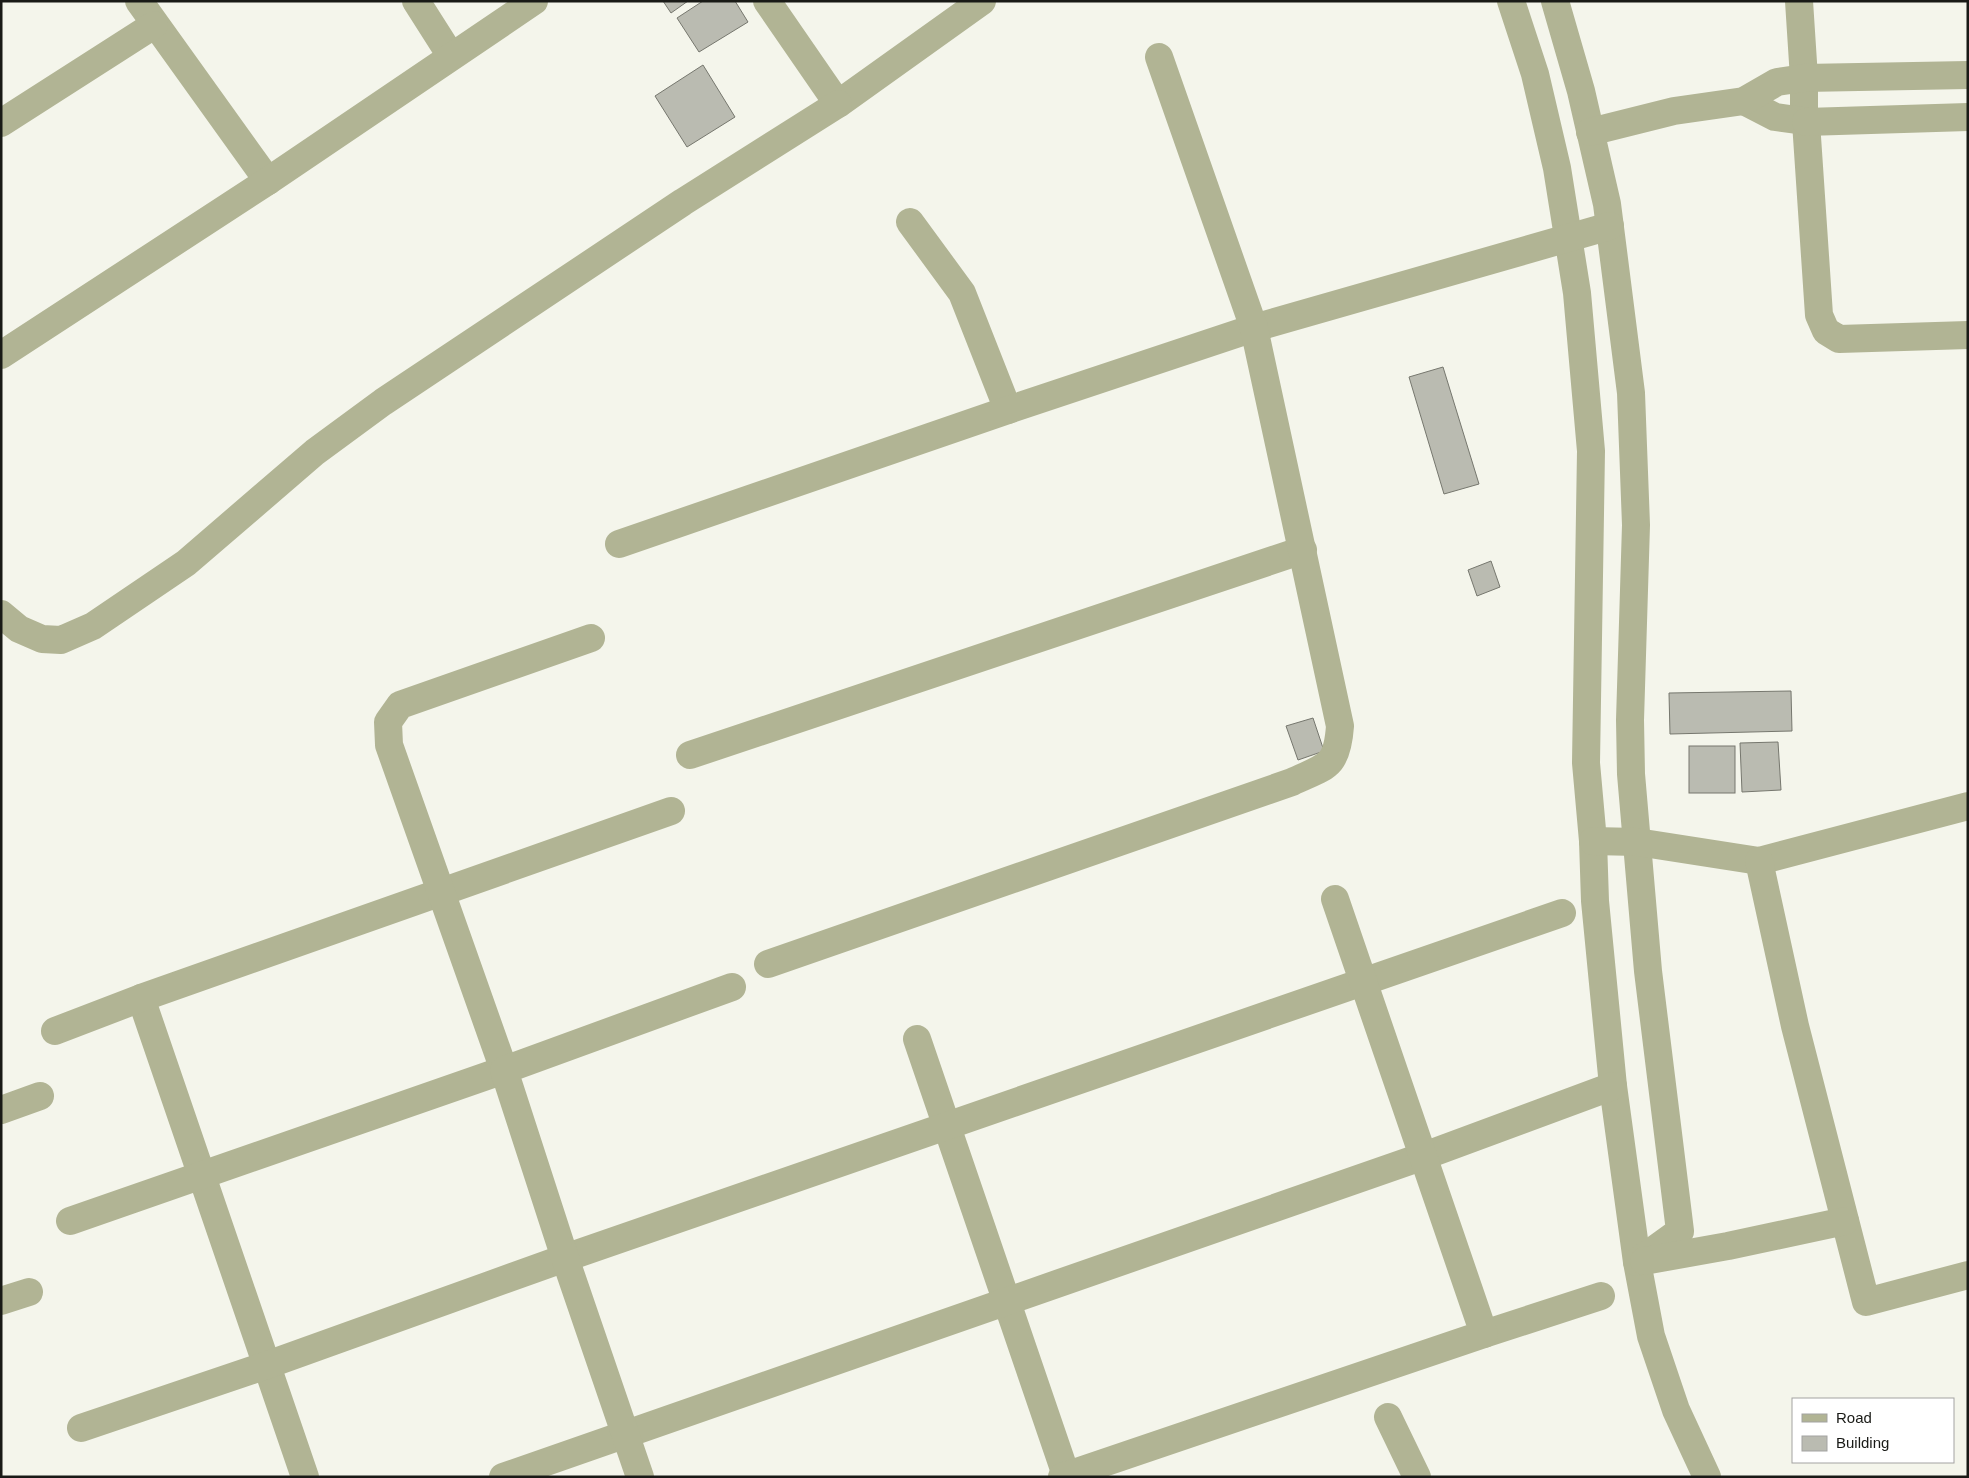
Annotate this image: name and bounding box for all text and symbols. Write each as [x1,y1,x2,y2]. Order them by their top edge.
legend [1792,1398,1954,1463]
text: Road [1836,1409,1872,1426]
text: Building [1836,1434,1889,1451]

